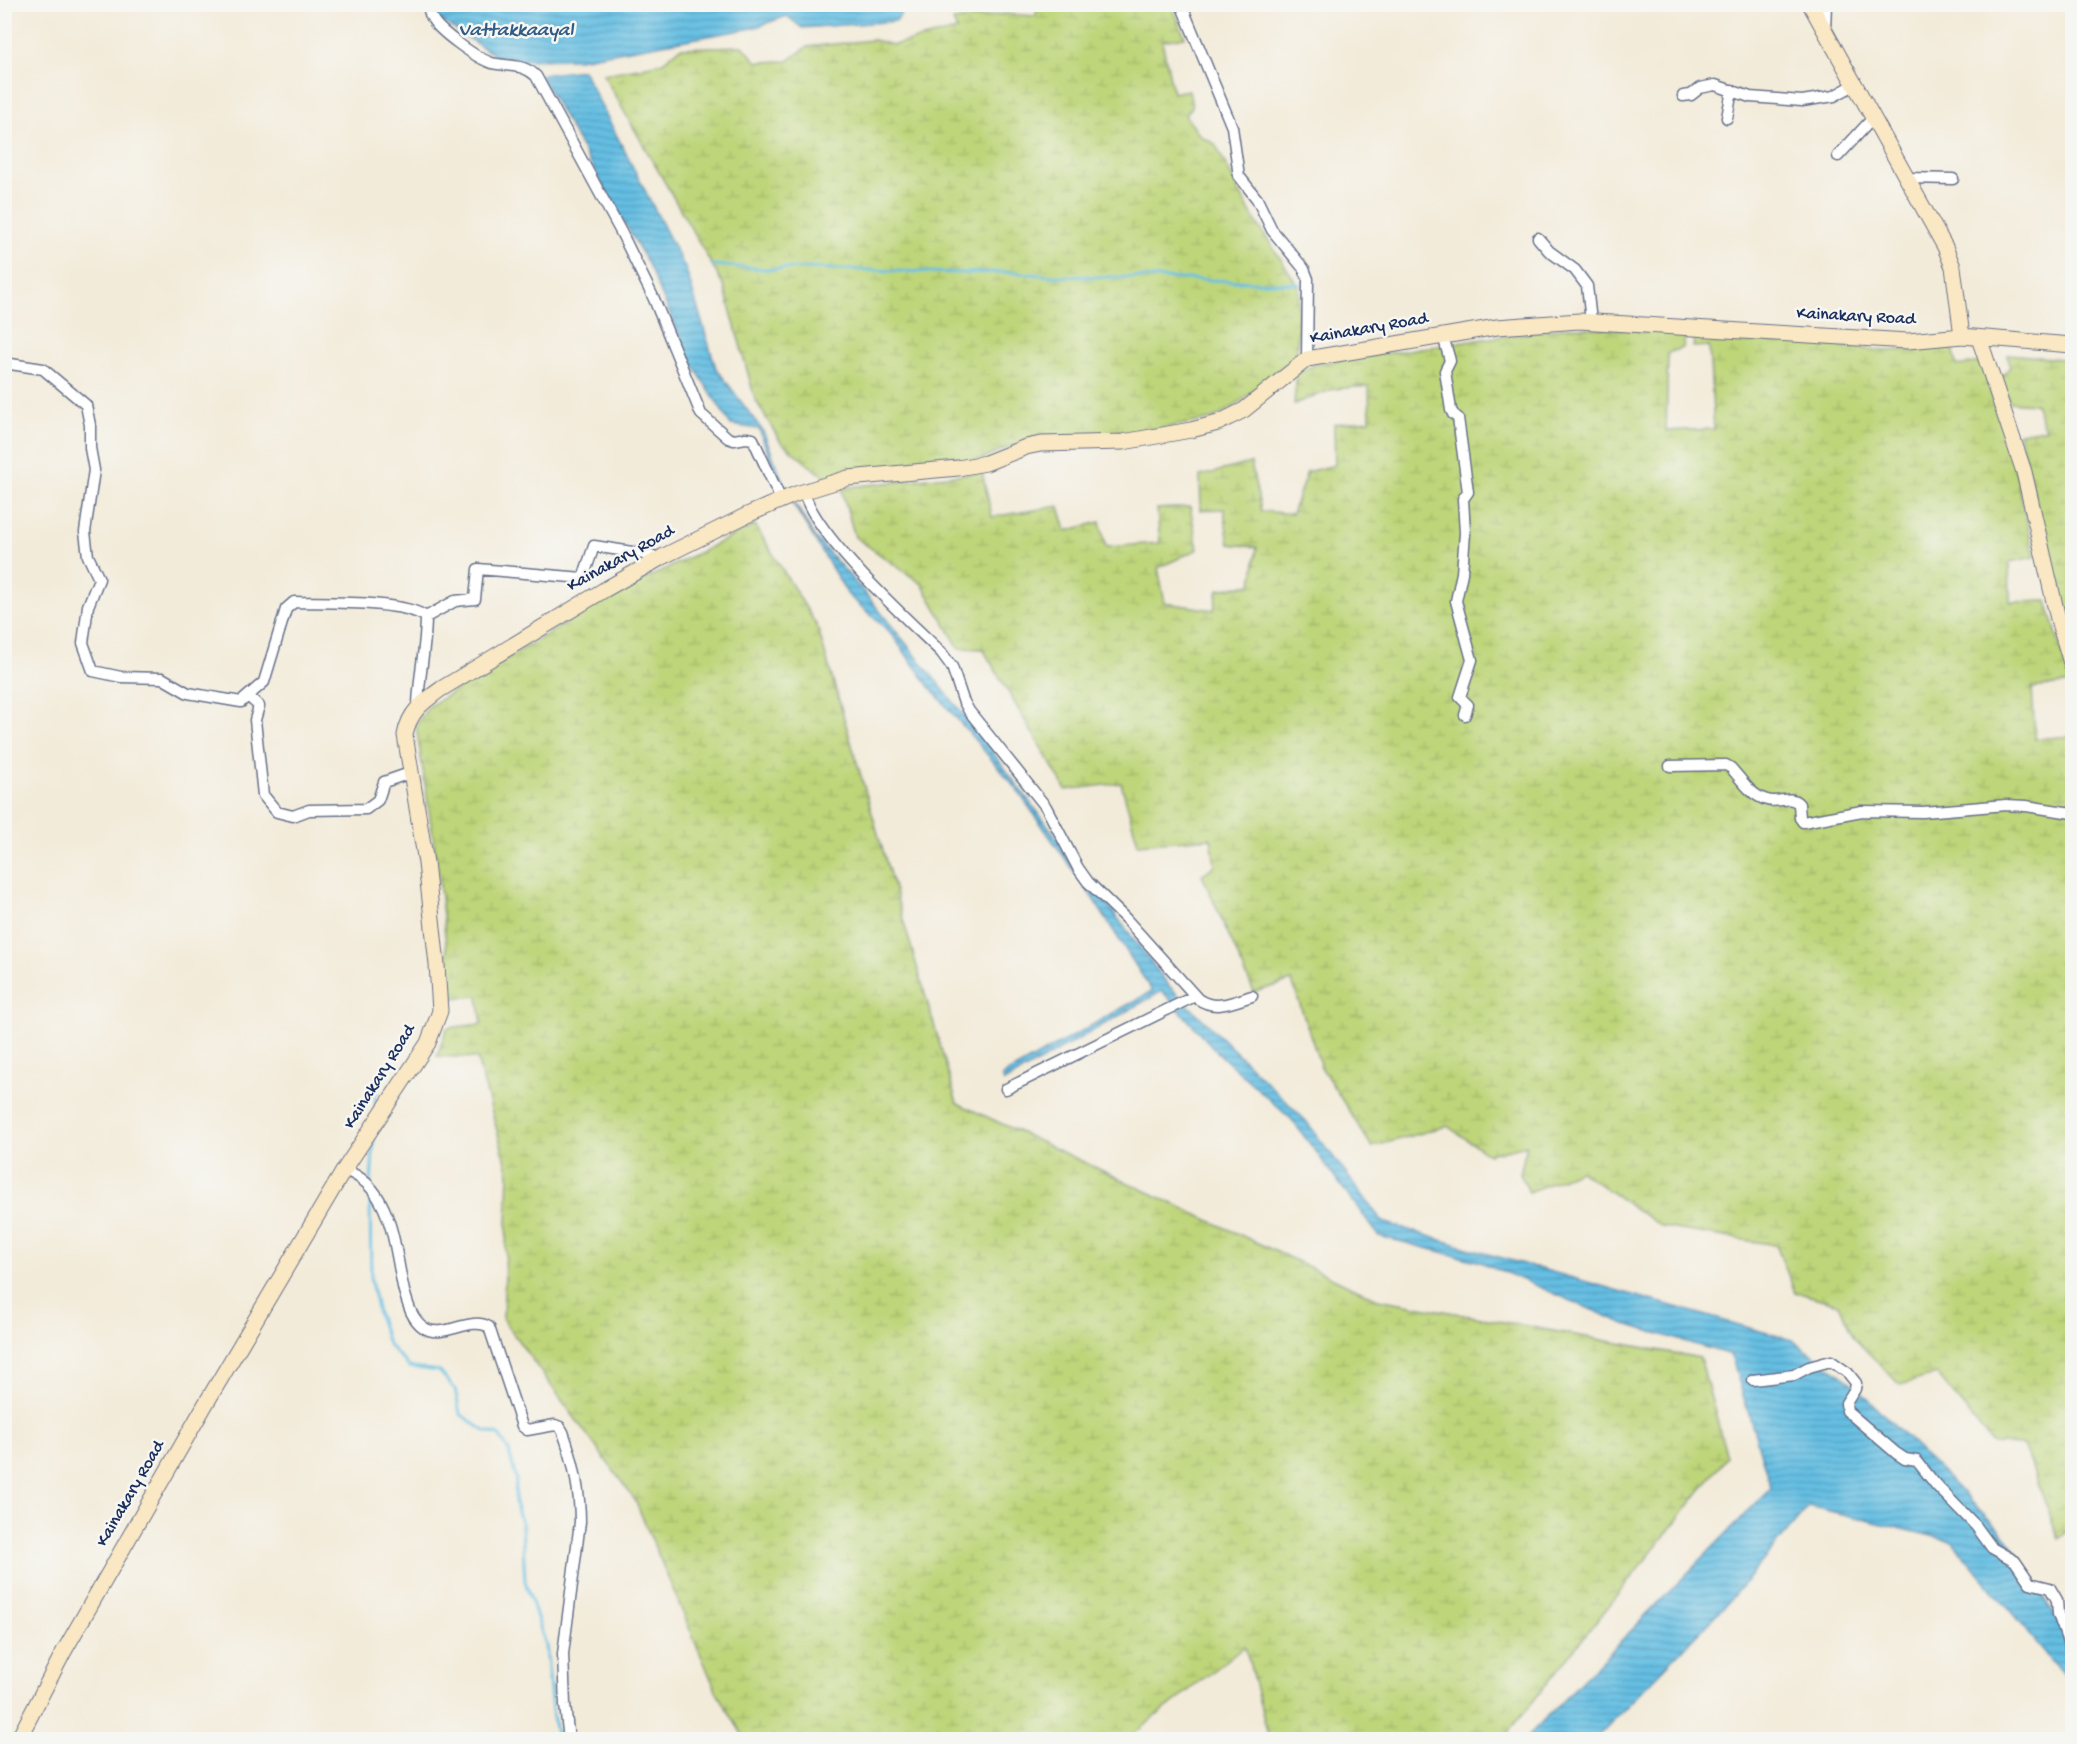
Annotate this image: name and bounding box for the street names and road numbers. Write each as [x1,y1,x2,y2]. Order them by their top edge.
street label: Kainakary Road [1796,303,1918,331]
street label: Kainakary Road [1308,308,1431,350]
street label: Kainakary Road [564,520,679,597]
street label: Kainakary Road [340,1020,421,1133]
street label: Kainakary Road [92,1436,171,1551]

